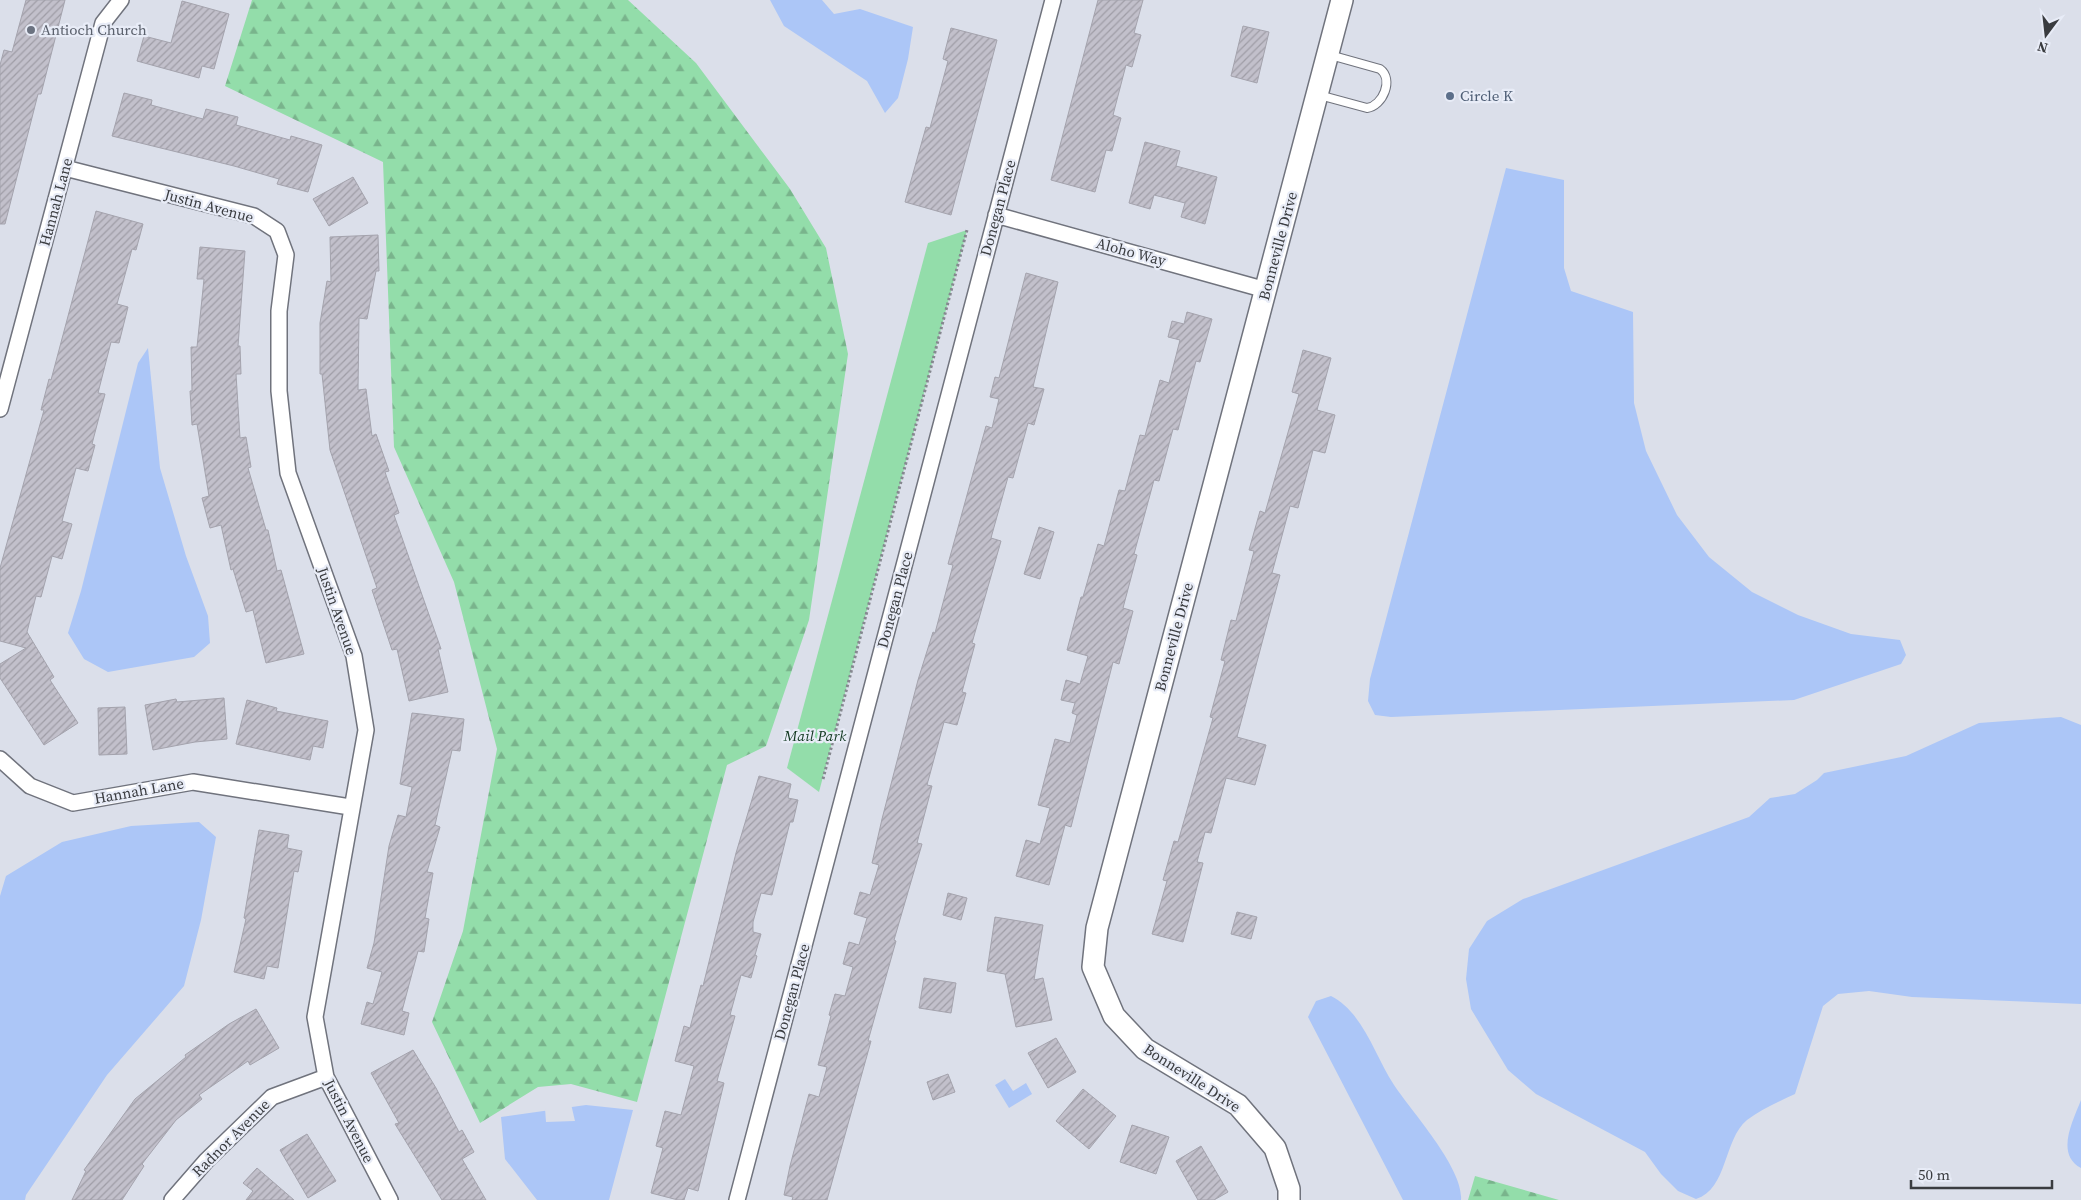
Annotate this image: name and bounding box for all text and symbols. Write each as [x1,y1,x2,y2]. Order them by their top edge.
north arrow [2021,10,2071,60]
place label: Antioch Church [41,19,147,40]
marker: Antioch Church [25,24,37,36]
text: N [2035,37,2050,59]
place label: Circle K [1460,85,1513,106]
marker: Circle K [1444,90,1456,102]
street label: Hannah Lane [34,155,77,248]
street label: Donegan Place [975,157,1021,258]
street label: Justin Avenue [161,183,256,228]
street label: Bonneville Drive [1253,189,1302,303]
street label: Aloho Way [1094,232,1169,271]
street label: Donegan Place [872,549,918,650]
street label: Justin Avenue [312,563,362,658]
street label: Bonneville Drive [1149,580,1198,694]
park label: Mail Park [783,725,847,746]
street label: Hannah Lane [92,772,186,809]
street label: Donegan Place [769,941,815,1042]
street label: Bonneville Drive [1140,1038,1245,1117]
street label: Justin Avenue [319,1074,380,1167]
street label: Radnor Avenue [187,1094,274,1181]
scale bar [1911,1158,2052,1190]
text: 50 m [1918,1164,1950,1185]

